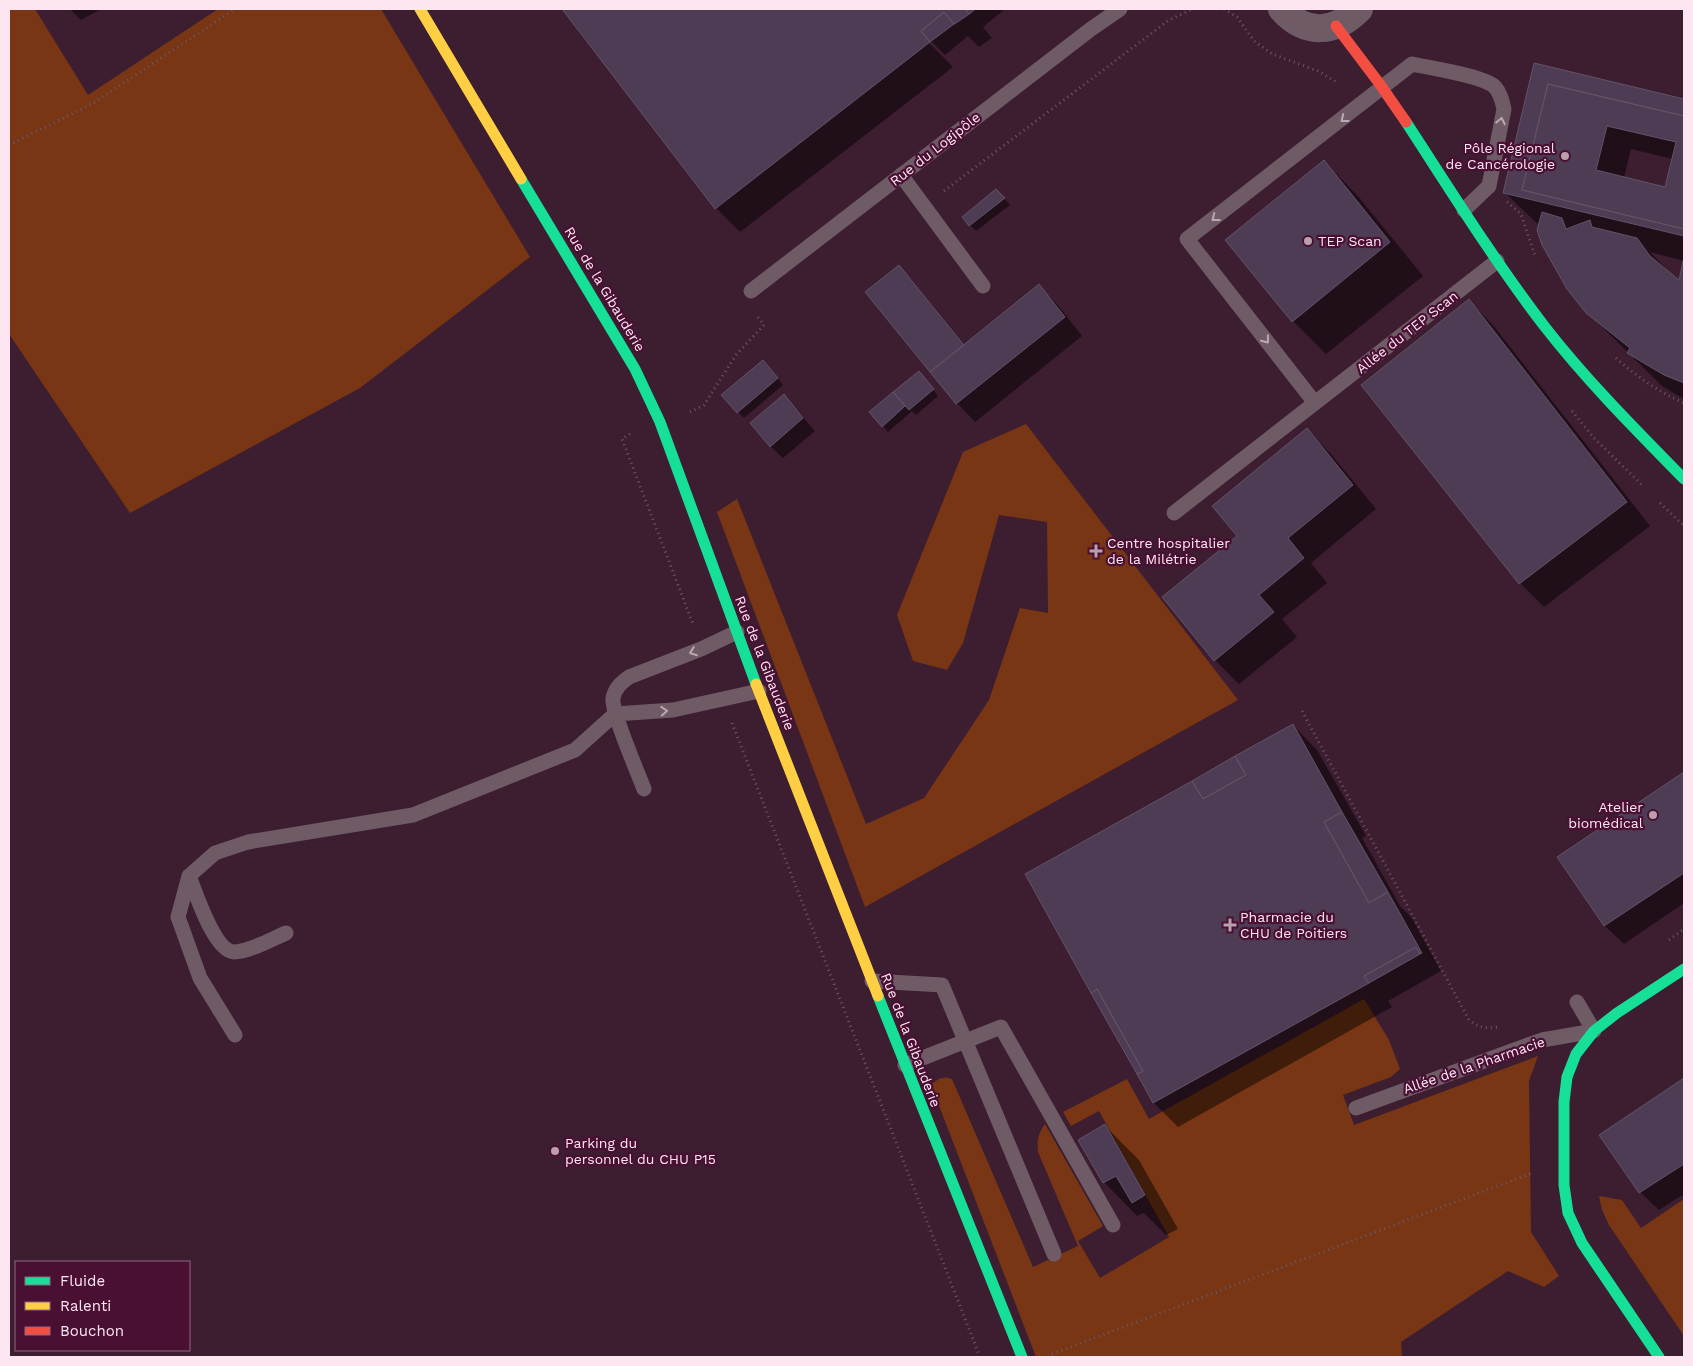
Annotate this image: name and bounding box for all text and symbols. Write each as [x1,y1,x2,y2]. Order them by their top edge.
street label: Rue du Logipôle [887,109,983,189]
one-way arrow [1340,113,1349,122]
one-way arrow [1496,116,1506,125]
place label: Pôle Régional de Cancérologie [1445,140,1556,172]
marker: Pôle Régional de Cancérologie [1559,150,1571,162]
one-way arrow [1212,212,1221,220]
street label: Rue de la Gibauderie [561,224,649,354]
place label: TEP Scan [1318,233,1382,249]
marker: TEP Scan [1302,235,1314,247]
street label: Allée du TEP Scan [1353,287,1461,377]
one-way arrow [1260,334,1269,343]
place label: Centre hospitalier de la Milétrie [1107,535,1230,567]
marker: Centre hospitalier de la Milétrie [1089,544,1103,558]
street label: Rue de la Gibauderie [732,594,798,732]
one-way arrow [689,646,697,656]
one-way arrow [660,706,668,717]
place label: Atelier biomédical [1568,799,1644,831]
marker: Atelier biomédical [1647,809,1659,821]
place label: Pharmacie du CHU de Poitiers [1240,909,1347,941]
marker: Pharmacie du CHU de Poitiers [1224,919,1236,931]
street label: Rue de la Gibauderie [878,971,944,1109]
street label: Allée de la Pharmacie [1401,1033,1547,1097]
place label: Parking du personnel du CHU P15 [565,1135,716,1167]
marker: Parking du personnel du CHU P15 [549,1145,561,1157]
legend [15,1261,190,1351]
text: Fluide [60,1272,105,1290]
text: Ralenti [60,1297,111,1315]
text: Bouchon [60,1322,124,1340]

